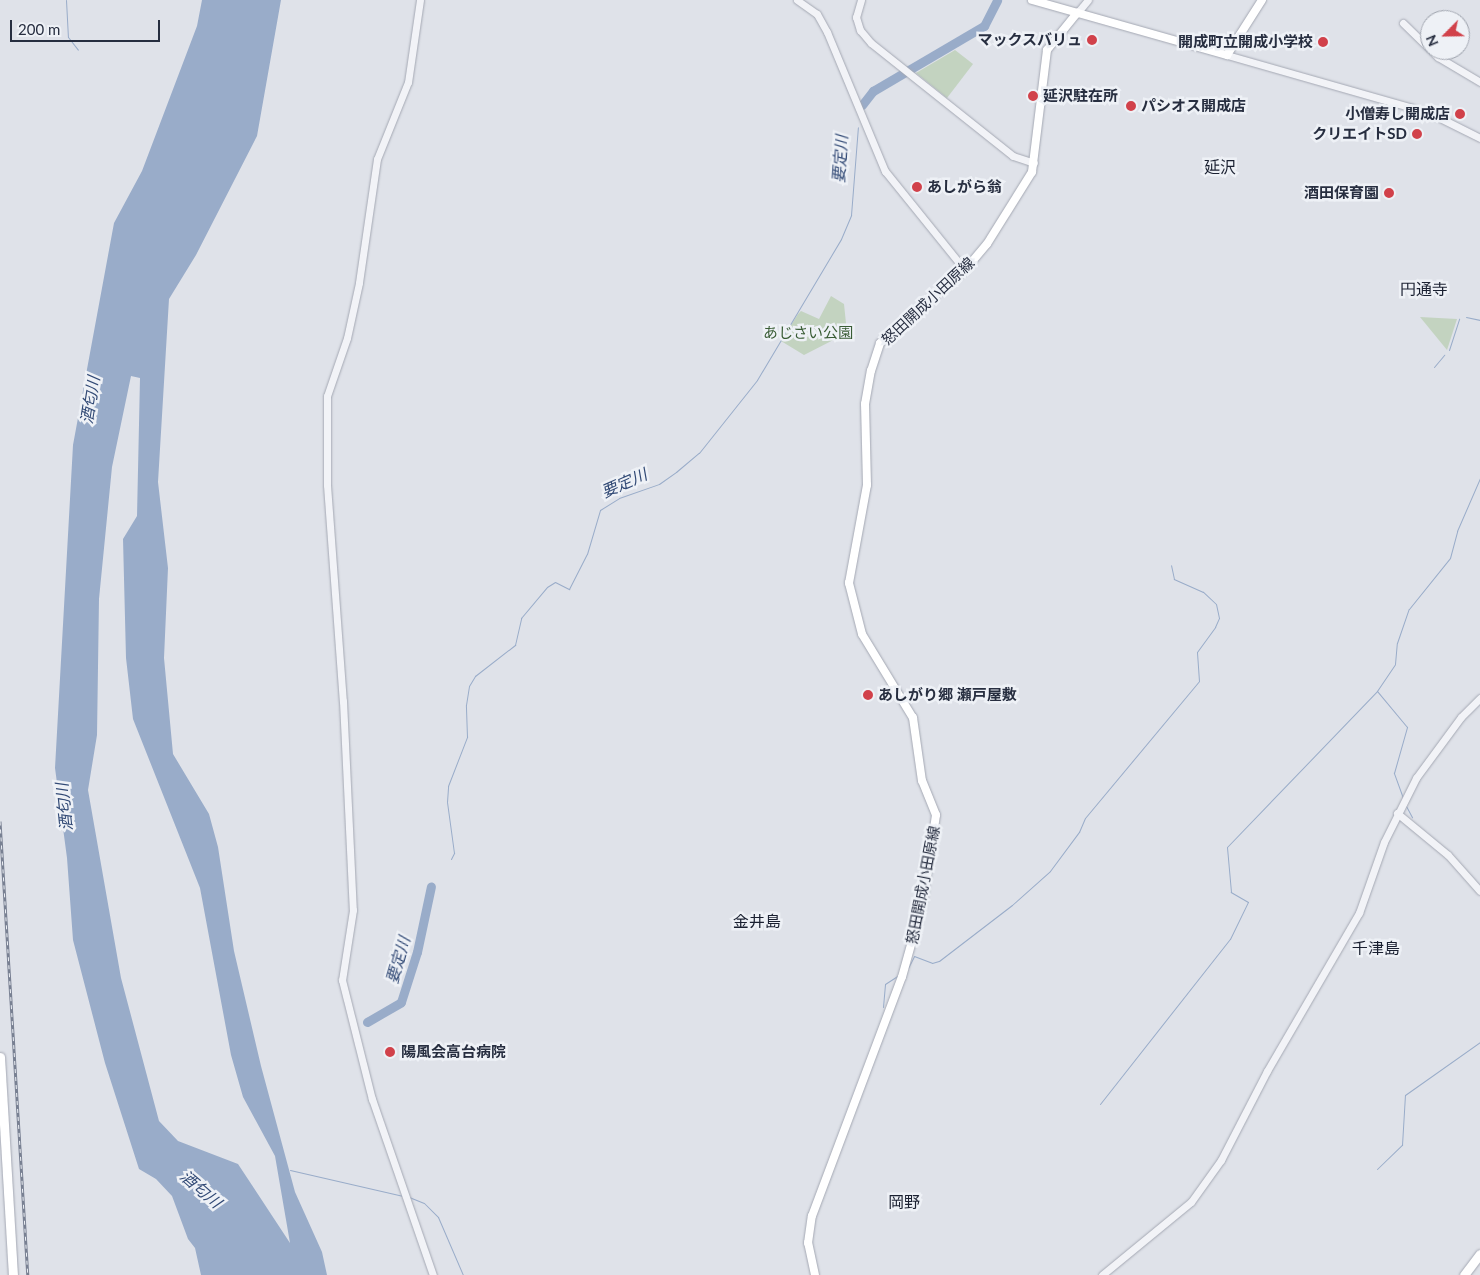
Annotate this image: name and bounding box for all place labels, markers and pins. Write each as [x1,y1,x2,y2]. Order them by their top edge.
place label: マックスバリュ [977,31,1082,49]
place label: 開成町立開成小学校 [1178,33,1313,51]
marker: マックスバリュ [1086,34,1098,46]
marker: 開成町立開成小学校 [1317,36,1329,48]
place label: 延沢駐在所 [1043,87,1118,105]
marker: 延沢駐在所 [1027,90,1039,102]
place label: パシオス開成店 [1141,97,1246,115]
marker: パシオス開成店 [1125,100,1137,112]
place label: 小僧寿し開成店 [1345,105,1450,123]
marker: 小僧寿し開成店 [1454,108,1466,120]
place label: クリエイトSD [1312,125,1407,143]
marker: クリエイトSD [1411,128,1423,140]
place label: あしがら翁 [927,178,1002,196]
marker: あしがら翁 [911,181,923,193]
place label: 酒田保育園 [1304,184,1379,202]
marker: 酒田保育園 [1383,187,1395,199]
place label: あしがり郷 瀬戸屋敷 [878,686,1017,704]
marker: あしがり郷 瀬戸屋敷 [862,689,874,701]
place label: 陽風会高台病院 [401,1043,506,1061]
marker: 陽風会高台病院 [383,1045,397,1059]

